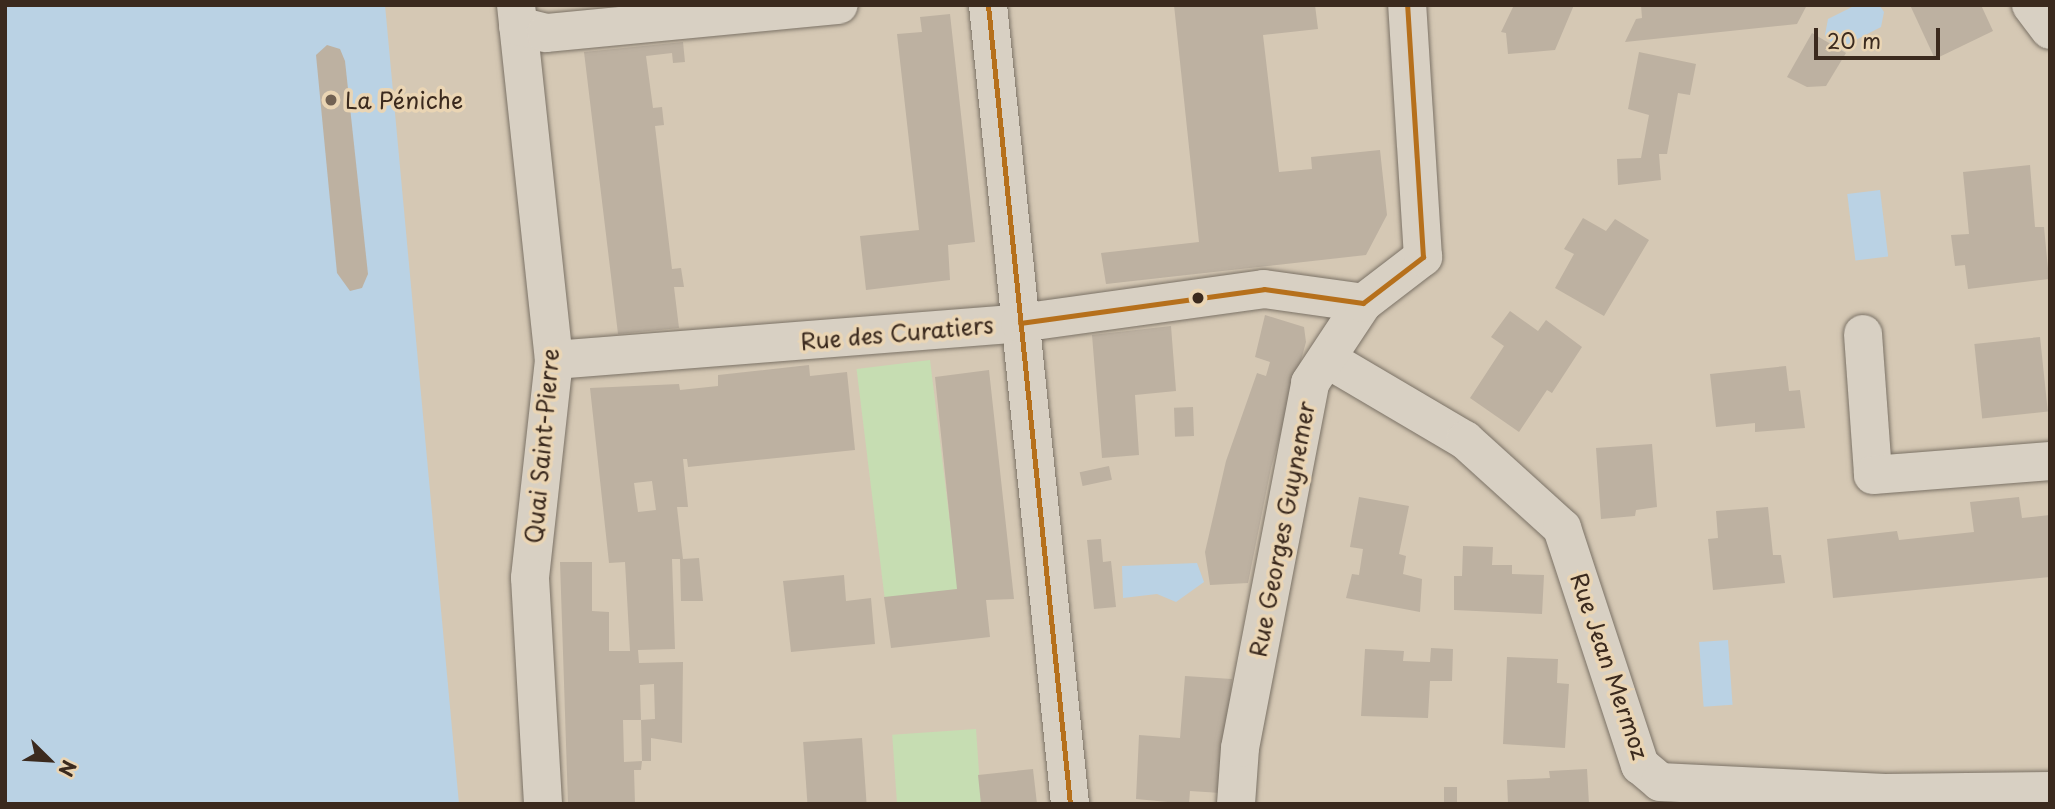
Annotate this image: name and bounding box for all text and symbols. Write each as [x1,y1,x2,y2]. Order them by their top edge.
scale bar [1817,14,1943,58]
text: 20 m [1827,24,1881,56]
place label: La Péniche [345,86,463,114]
marker: La Péniche [323,92,339,108]
unlabelled marker [1191,291,1205,305]
street label: Rue des Curatiers [798,311,996,355]
street label: Quai Saint-Pierre [520,348,564,544]
street label: Rue Georges Guynemer [1243,397,1321,661]
street label: Rue Jean Mermoz [1564,567,1656,765]
north arrow [14,725,84,795]
text: N [52,756,84,781]

